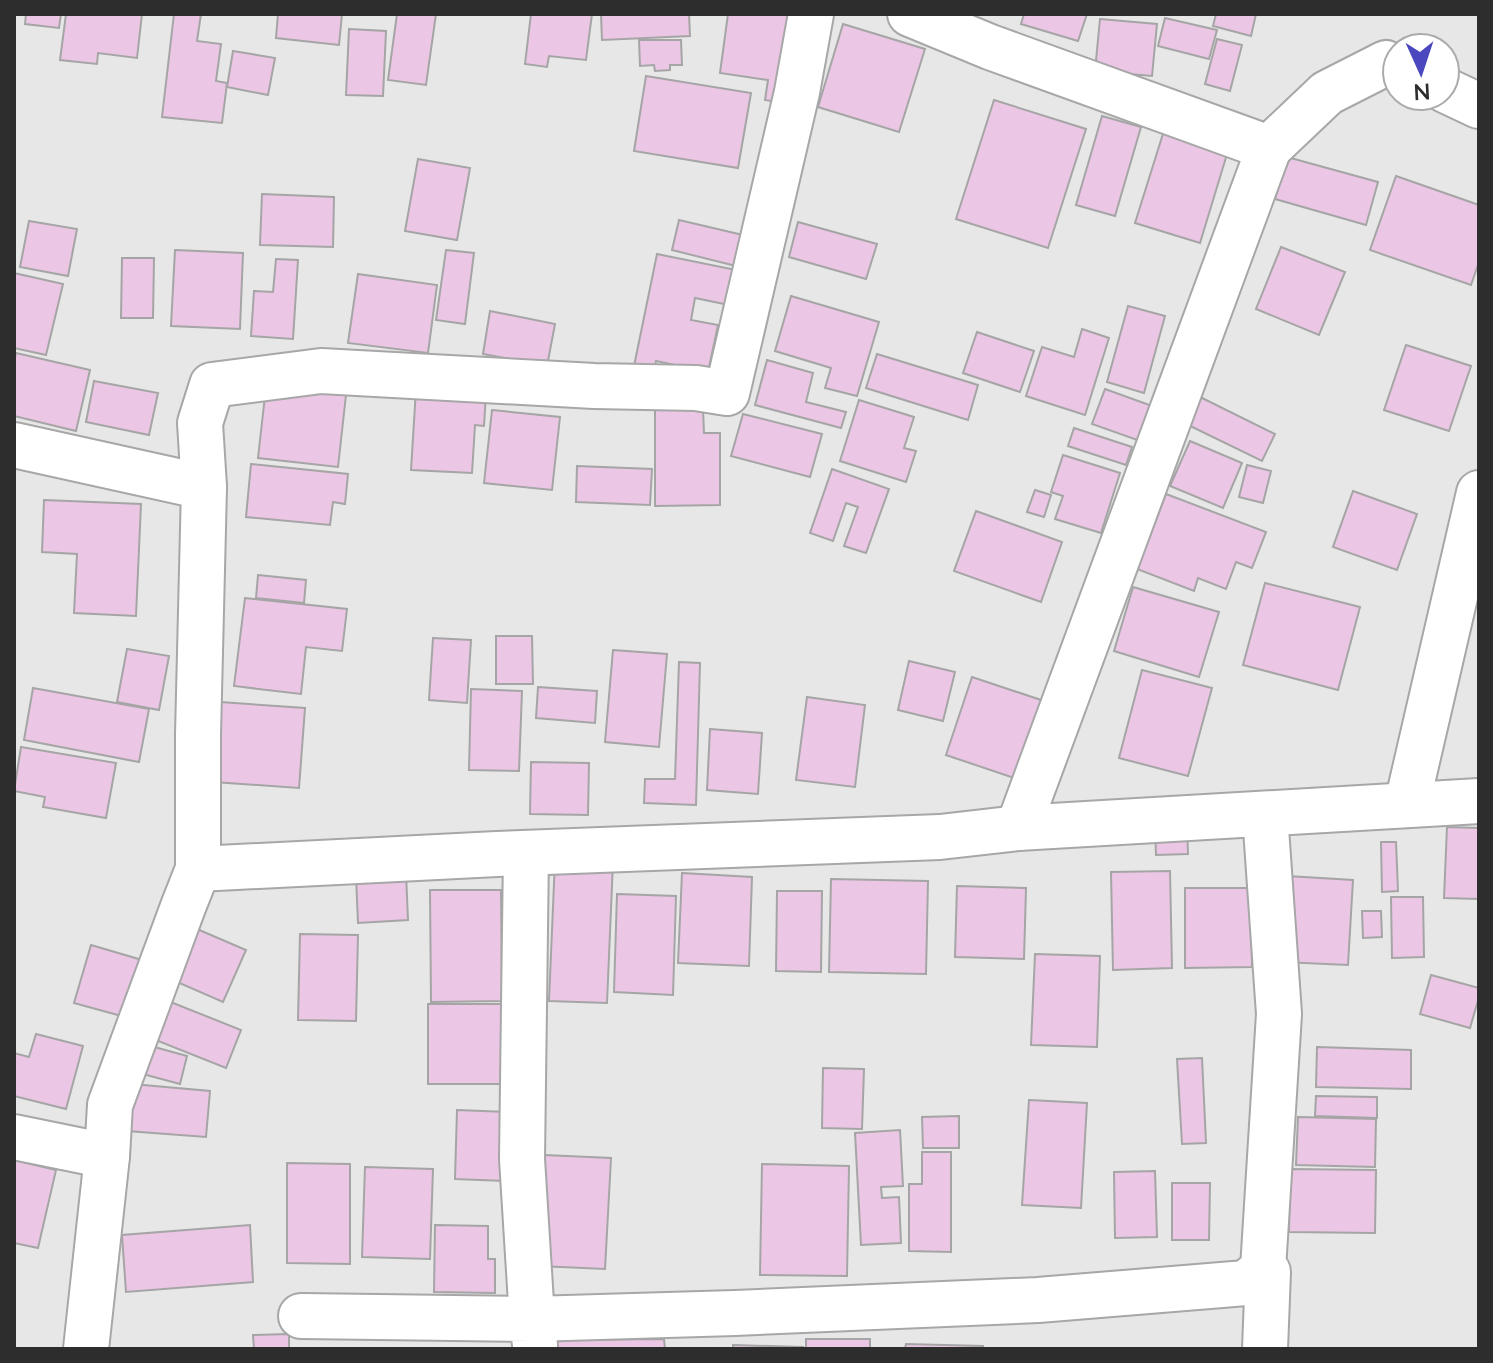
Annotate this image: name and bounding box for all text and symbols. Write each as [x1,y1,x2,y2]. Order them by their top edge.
north arrow [1381,32,1461,112]
text: N [1413,79,1431,106]

